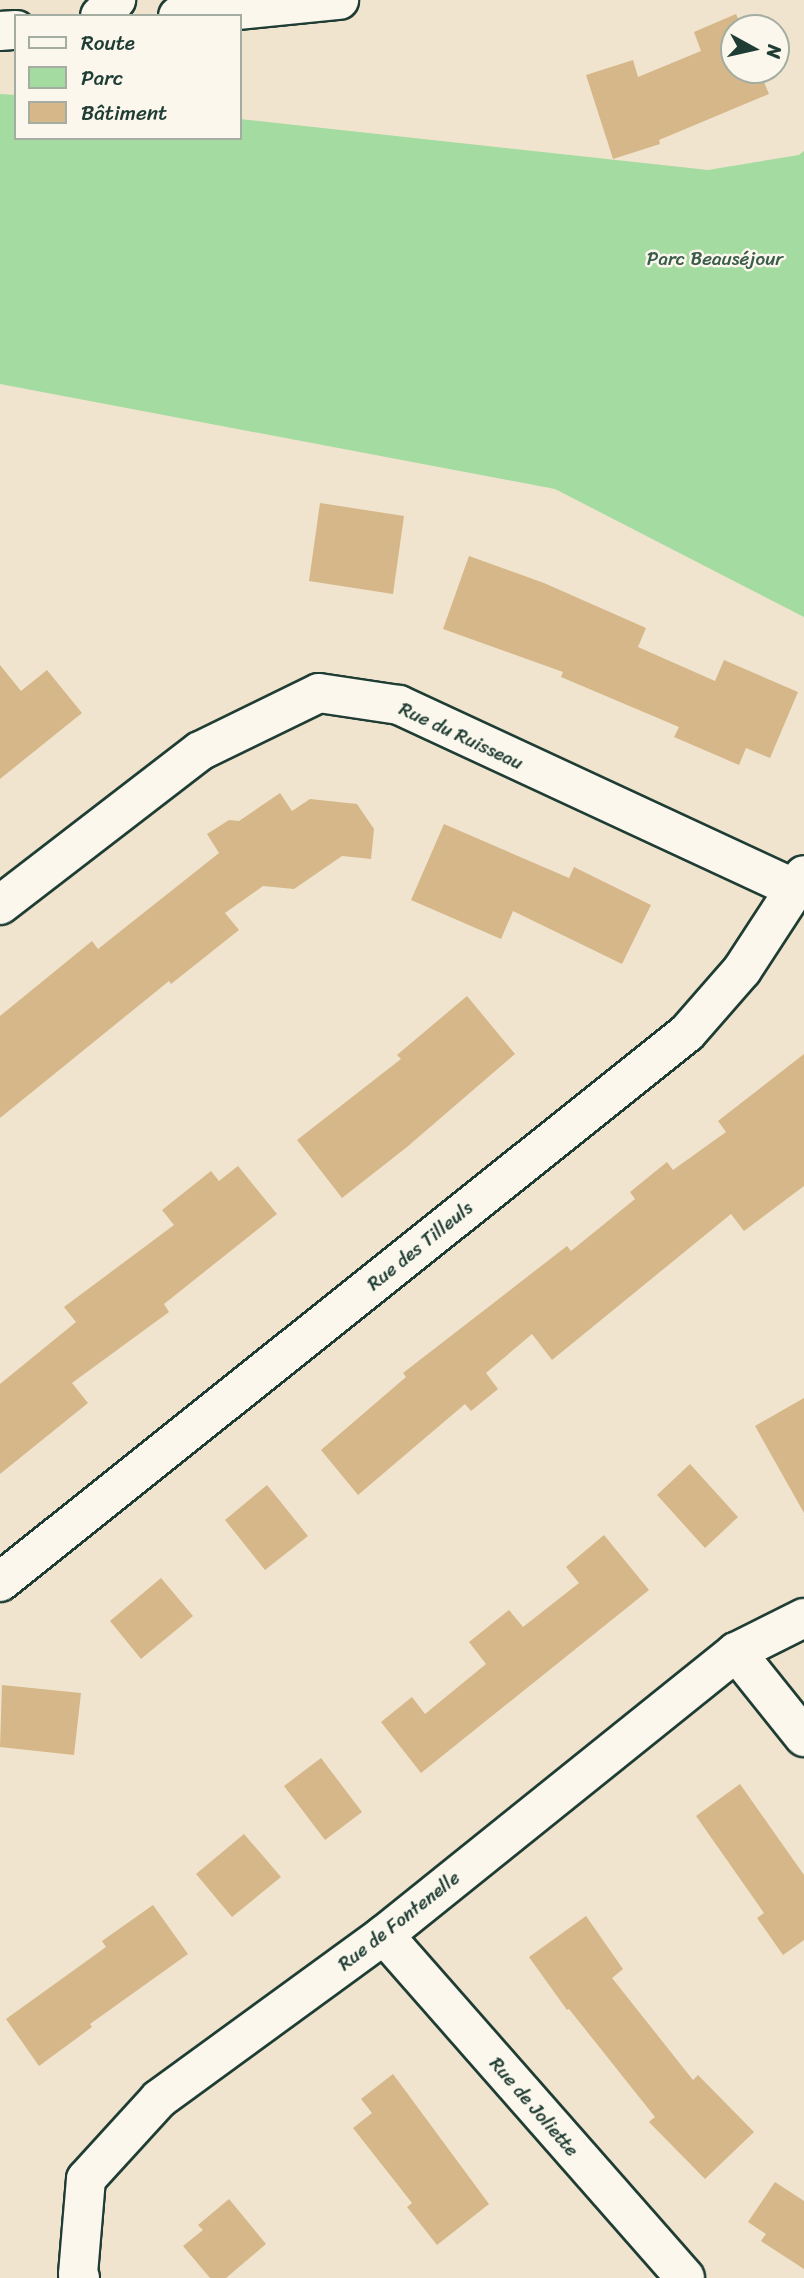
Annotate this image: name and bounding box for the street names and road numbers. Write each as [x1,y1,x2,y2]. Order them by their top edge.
street label: Rue du Ruisseau [395,697,527,775]
street label: Rue des Tilleuls [362,1196,478,1296]
street label: Rue de Fontenelle [333,1866,465,1976]
street label: Rue de Joliette [484,2052,584,2162]

